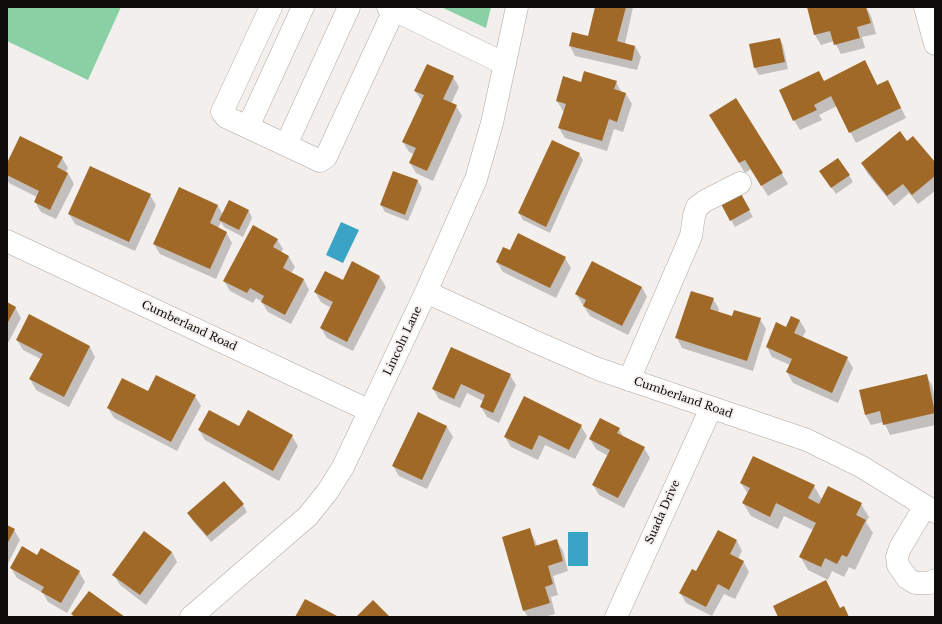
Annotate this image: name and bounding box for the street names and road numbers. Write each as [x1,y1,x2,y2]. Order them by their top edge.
street label: Cumberland Road [139,298,239,354]
street label: Lincoln Lane [381,304,425,378]
street label: Cumberland Road [632,375,734,421]
street label: Suada Drive [643,478,683,546]

